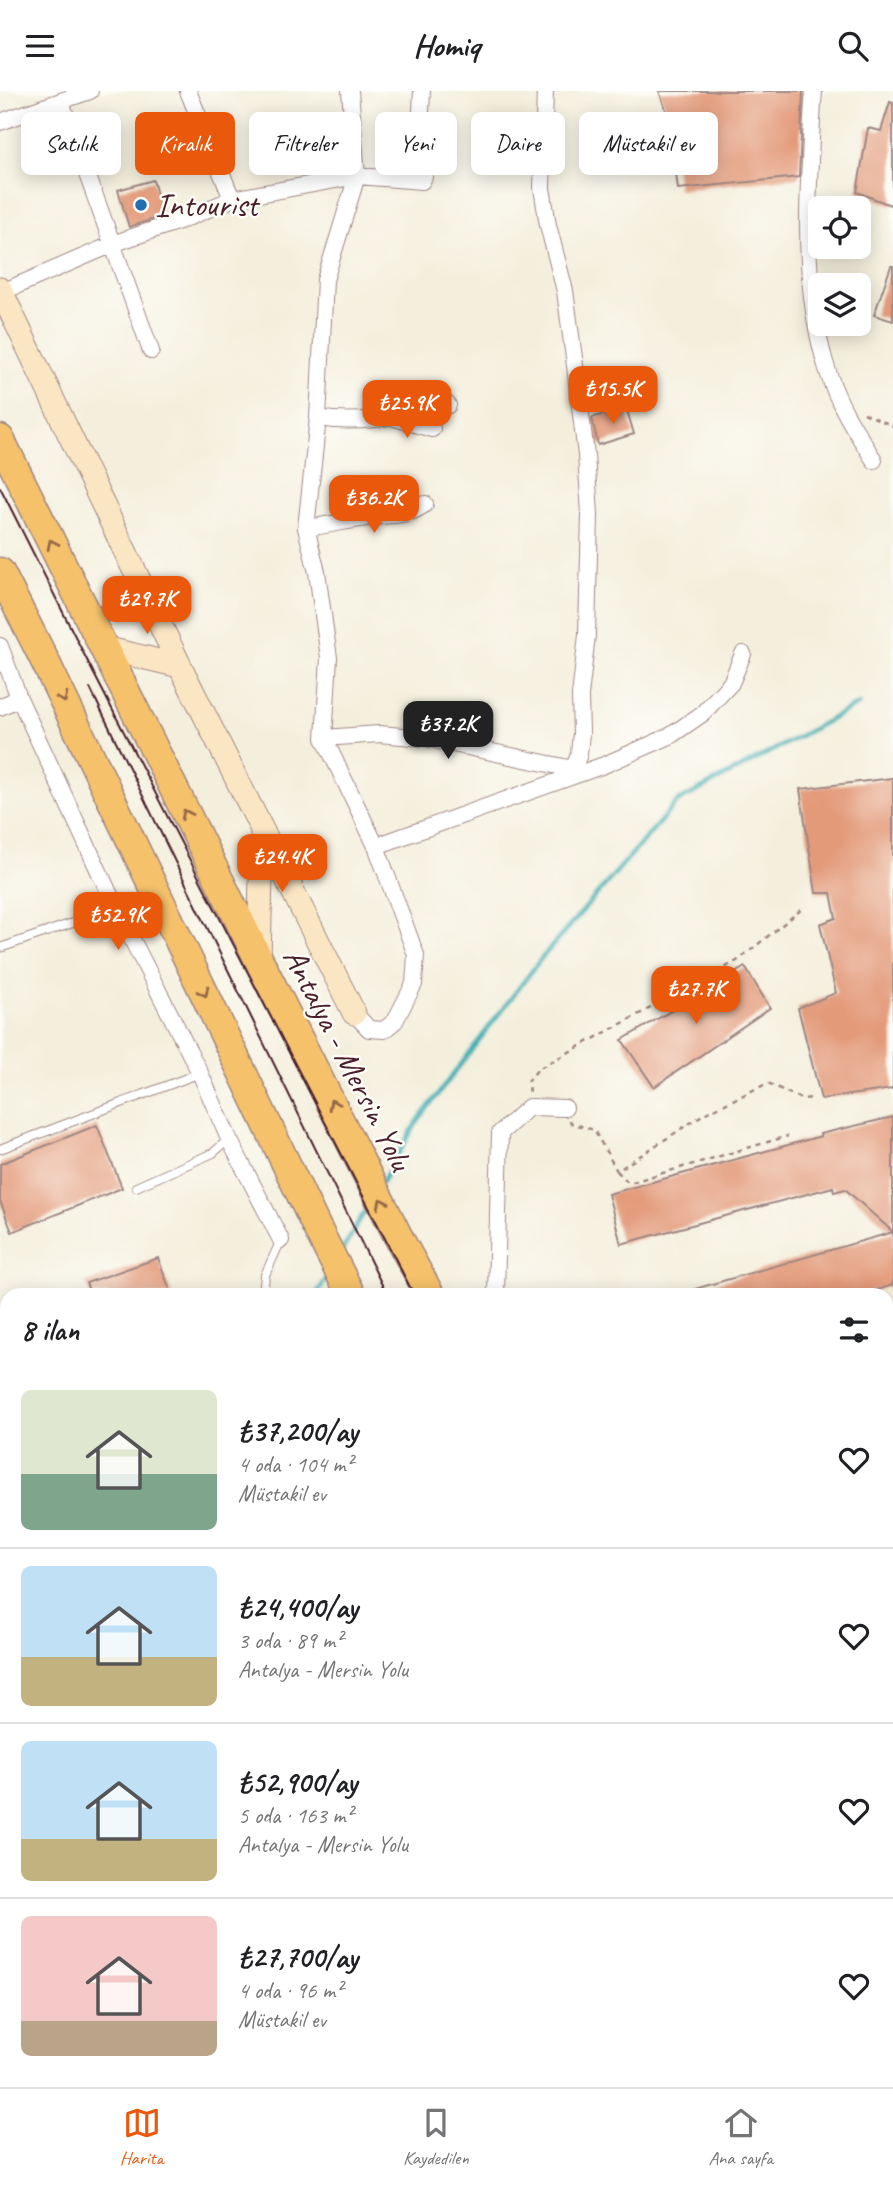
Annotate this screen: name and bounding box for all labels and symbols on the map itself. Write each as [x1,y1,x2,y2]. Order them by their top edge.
place label: Intourist [155,184,261,226]
marker: Intourist [133,197,149,213]
pin: ₺15.5K [556,367,670,426]
pin: ₺25.9K [350,381,464,440]
pin: ₺36.2K [317,475,431,535]
one-way arrow [47,539,61,551]
pin: ₺29.7K [90,577,204,636]
one-way arrow [55,691,69,703]
pin: ₺37.2K [391,701,505,761]
one-way arrow [181,809,195,821]
pin: ₺24.4K [225,835,339,894]
pin: ₺52.9K [61,893,175,952]
street label: Antalya - Mersin Yolu [274,941,423,1179]
pin: ₺27.7K [639,967,753,1026]
one-way arrow [196,985,210,997]
one-way arrow [327,1099,341,1111]
one-way arrow [377,1198,391,1210]

